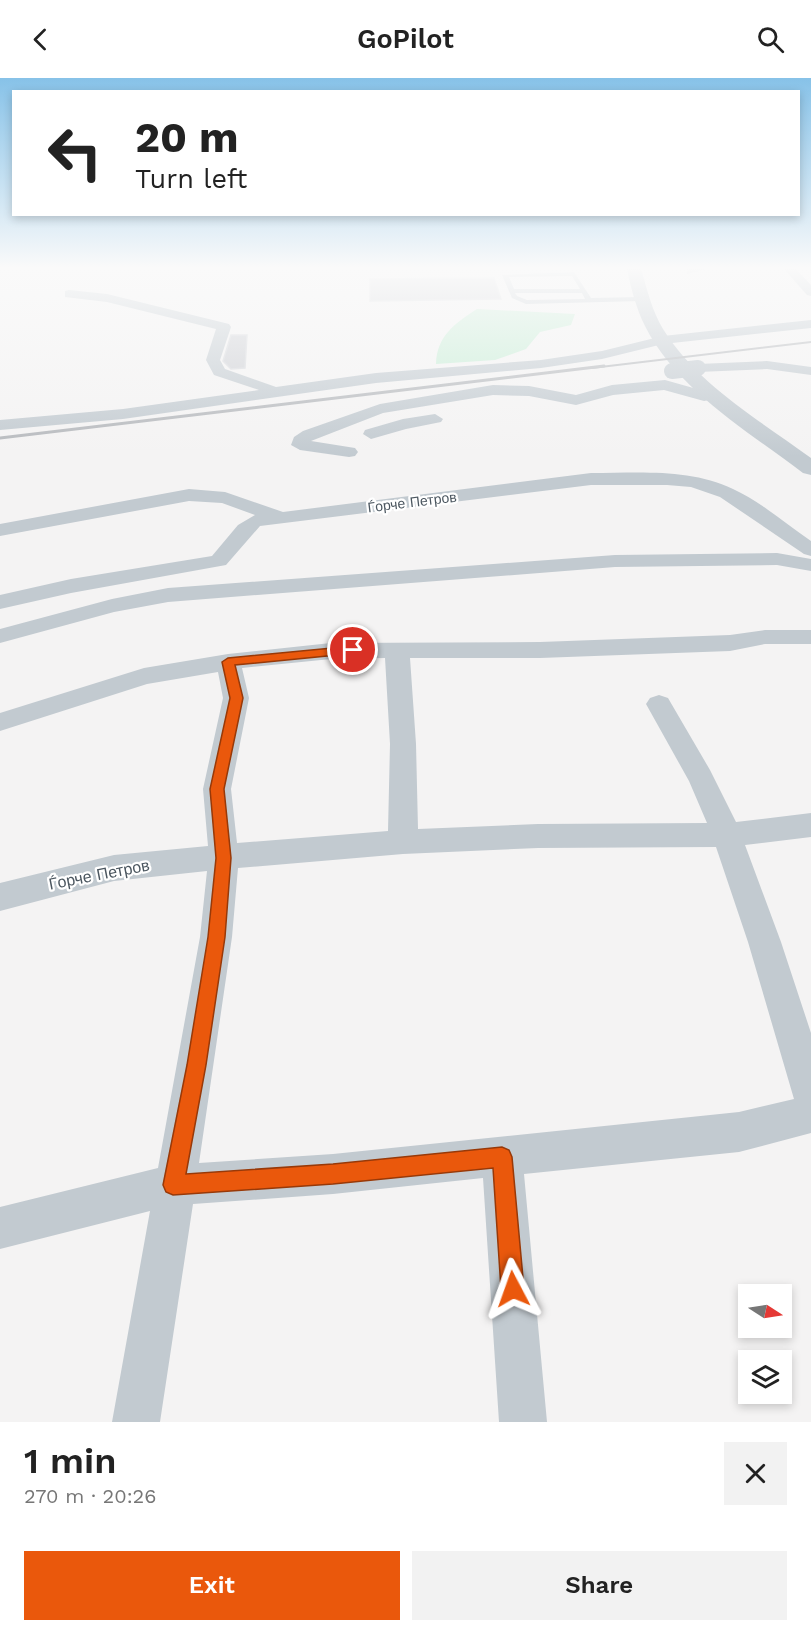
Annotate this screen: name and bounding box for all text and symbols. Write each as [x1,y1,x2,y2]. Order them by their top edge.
icon: back [24,23,57,56]
text: GoPilot [357,23,454,55]
icon: search [754,23,787,56]
text: 20 m [135,113,239,162]
icon: left [36,114,114,192]
text: Turn left [135,163,247,195]
street label: Ѓорче Петров [367,489,457,515]
pin [327,624,378,675]
icon: arrive [336,633,369,666]
street label: Ѓорче Петров [47,855,151,894]
position arrow [481,1257,545,1321]
north arrow [738,1284,792,1338]
map controls [738,1284,792,1404]
button: layers [738,1350,792,1404]
text: 1 min [24,1440,116,1482]
button: close [724,1442,787,1505]
text: 270 m · 20:26 [24,1484,156,1508]
button: Exit [24,1551,400,1620]
button: Share [412,1551,787,1620]

